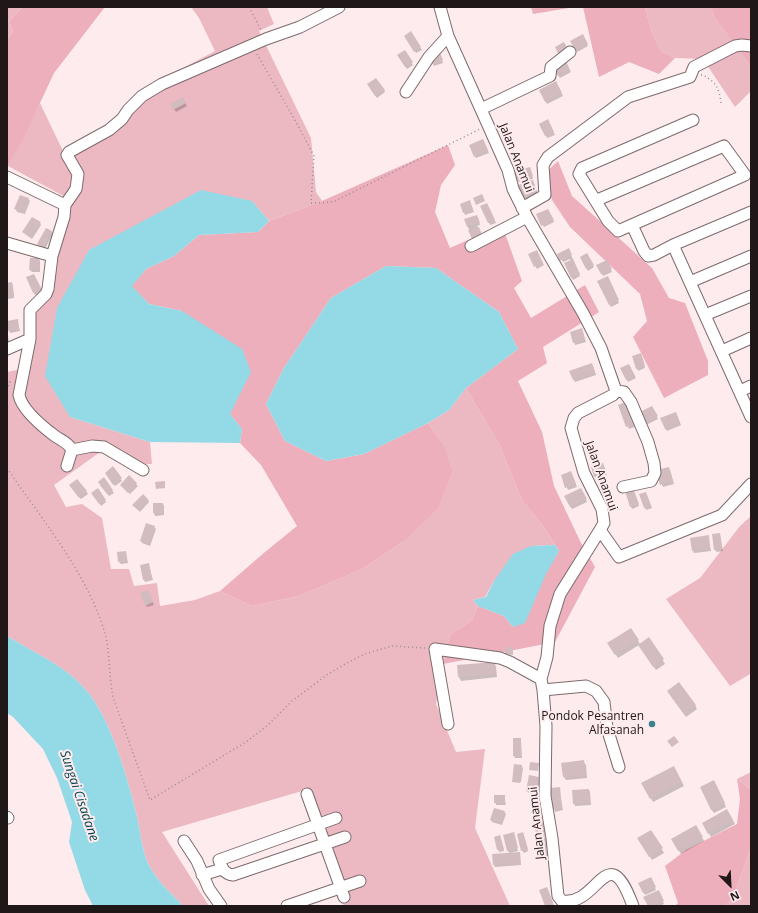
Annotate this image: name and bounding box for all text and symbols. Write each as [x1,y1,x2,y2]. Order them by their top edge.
street label: Jalan Anamui [496,121,536,195]
street label: Jalan Anamui [582,439,620,513]
place label: Pondok Pesantren Alfasanah [541,710,644,738]
marker: Pondok Pesantren Alfasanah [647,719,657,729]
water label: Sungai Cisadane [56,749,102,843]
street label: Jalan Anamui [526,786,548,860]
north arrow [710,865,750,905]
text: N [728,888,742,905]

